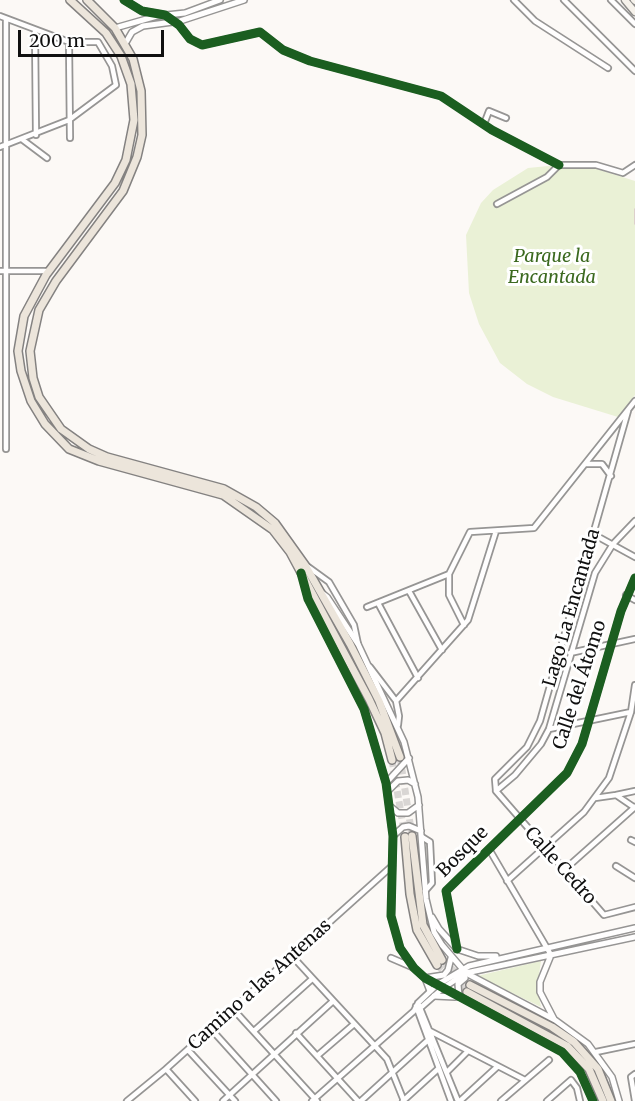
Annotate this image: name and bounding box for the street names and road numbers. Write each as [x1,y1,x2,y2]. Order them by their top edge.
street label: Lago La Encantada [539,526,605,690]
street label: Calle del Átomo [549,618,611,752]
street label: Bosque [433,822,493,882]
street label: Calle Cedro [520,823,600,909]
street label: Camino a las Antenas [184,915,336,1055]

